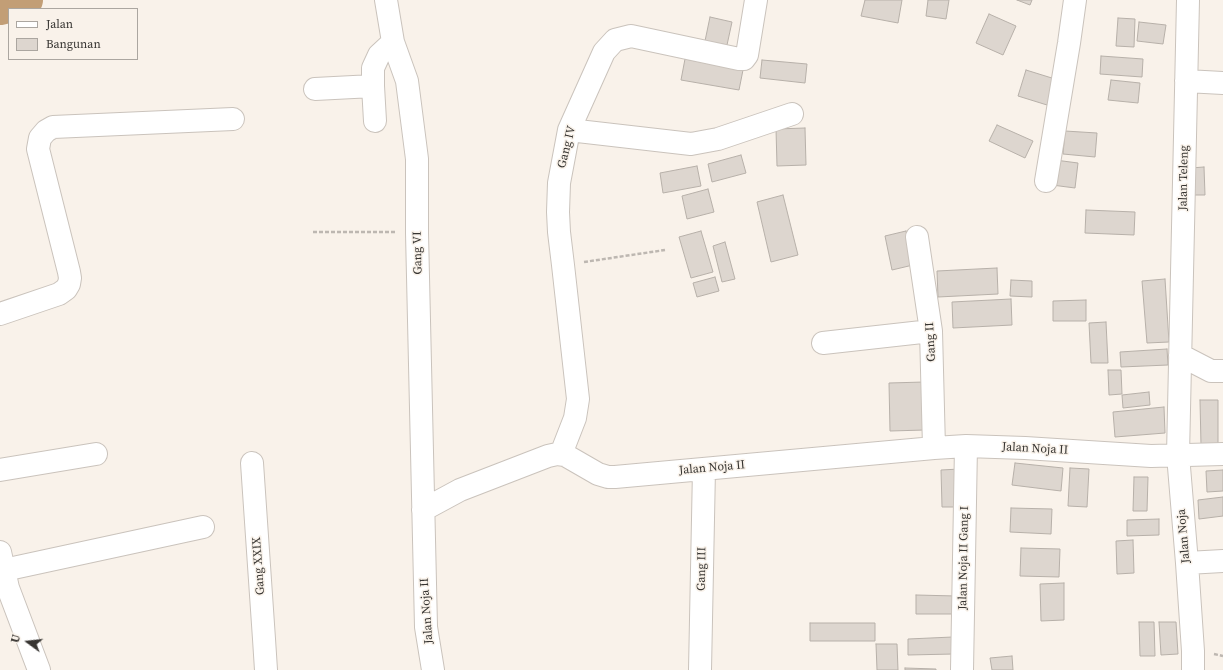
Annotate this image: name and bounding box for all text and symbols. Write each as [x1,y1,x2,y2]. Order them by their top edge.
legend [8,8,138,60]
text: Jalan [46,16,73,32]
text: Bangunan [46,36,101,52]
street label: Gang IV [555,124,579,170]
street label: Jalan Teleng [1176,145,1192,211]
street label: Gang VI [410,231,426,275]
street label: Gang II [923,322,939,362]
street label: Jalan Noja II [1002,440,1068,458]
street label: Jalan Noja II [678,458,746,478]
street label: Jalan Noja II Gang I [956,506,972,610]
street label: Jalan Noja [1174,508,1194,564]
street label: Gang XXIX [250,536,268,596]
street label: Gang III [694,547,710,591]
street label: Jalan Noja II [418,577,436,645]
north arrow [8,622,48,662]
text: U [8,633,24,645]

